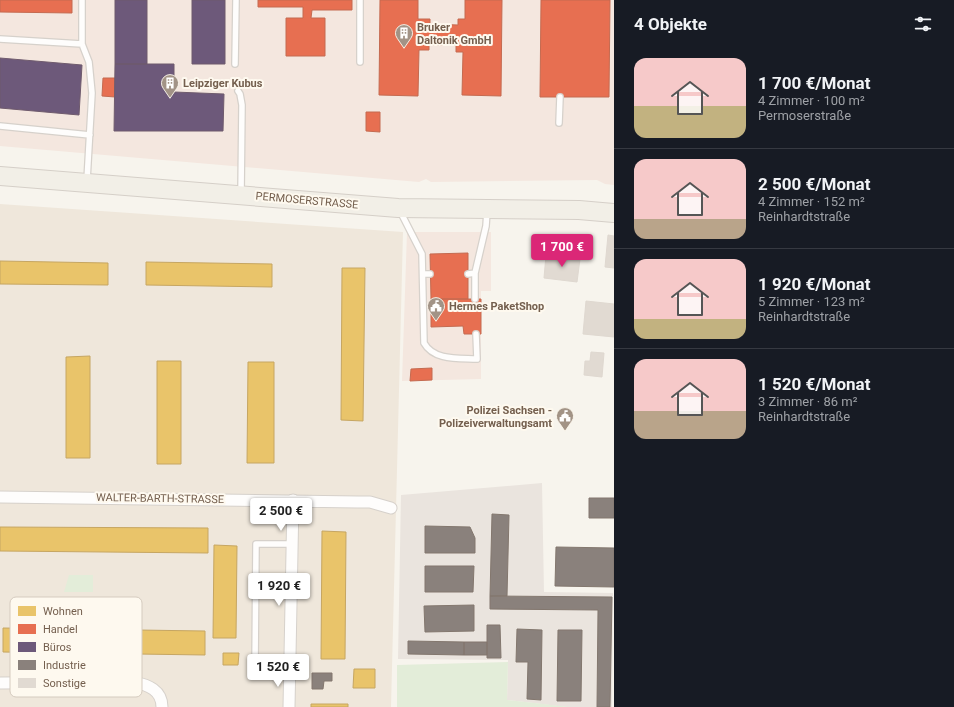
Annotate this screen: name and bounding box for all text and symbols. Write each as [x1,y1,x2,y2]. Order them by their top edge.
icon: filters [912,13,934,35]
text: 4 Objekte [634,14,707,34]
place label: Bruker Daltonik GmbH [417,21,492,47]
building icon: Bruker Daltonik GmbH [394,23,414,48]
building icon: Leipziger Kubus [160,73,180,98]
text: 1 700 €/Monat [758,73,870,93]
icon: home [666,74,714,122]
place label: Leipziger Kubus [183,77,263,90]
text: 4 Zimmer · 100 m² [758,93,865,108]
text: Permoserstraße [758,108,851,123]
text: 2 500 €/Monat [758,174,870,194]
icon: home [666,175,714,223]
street label: PERMOSERSTRASSE [255,190,359,211]
text: 4 Zimmer · 152 m² [758,194,865,209]
text: Reinhardtstraße [758,209,850,224]
pin: 1 700 € [525,234,599,268]
text: 1 700 € [540,239,584,254]
text: 1 920 €/Monat [758,274,870,294]
icon: home [666,275,714,323]
text: 5 Zimmer · 123 m² [758,294,865,309]
public building icon: Hermes PaketShop [426,296,446,321]
place label: Hermes PaketShop [449,300,544,313]
text: Reinhardtstraße [758,309,850,324]
text: 1 520 €/Monat [758,374,870,394]
icon: home [666,375,714,423]
text: 3 Zimmer · 86 m² [758,394,857,409]
place label: Polizei Sachsen - Polizeiverwaltungsamt [439,404,552,430]
public building icon: Polizei Sachsen - Polizeiverwaltungsamt [555,406,575,431]
text: Reinhardtstraße [758,409,850,424]
street label: WALTER-BARTH-STRASSE [96,491,224,506]
pin: 2 500 € [244,498,318,532]
text: 2 500 € [259,503,303,518]
pin: 1 920 € [242,573,316,607]
text: 1 920 € [257,578,301,593]
legend [10,597,142,697]
text: Wohnen [43,605,83,618]
text: Handel [43,623,78,636]
text: Büros [43,641,72,654]
pin: 1 520 € [241,654,315,688]
text: Industrie [43,659,86,672]
text: 1 520 € [256,659,300,674]
text: Sonstige [43,677,86,690]

